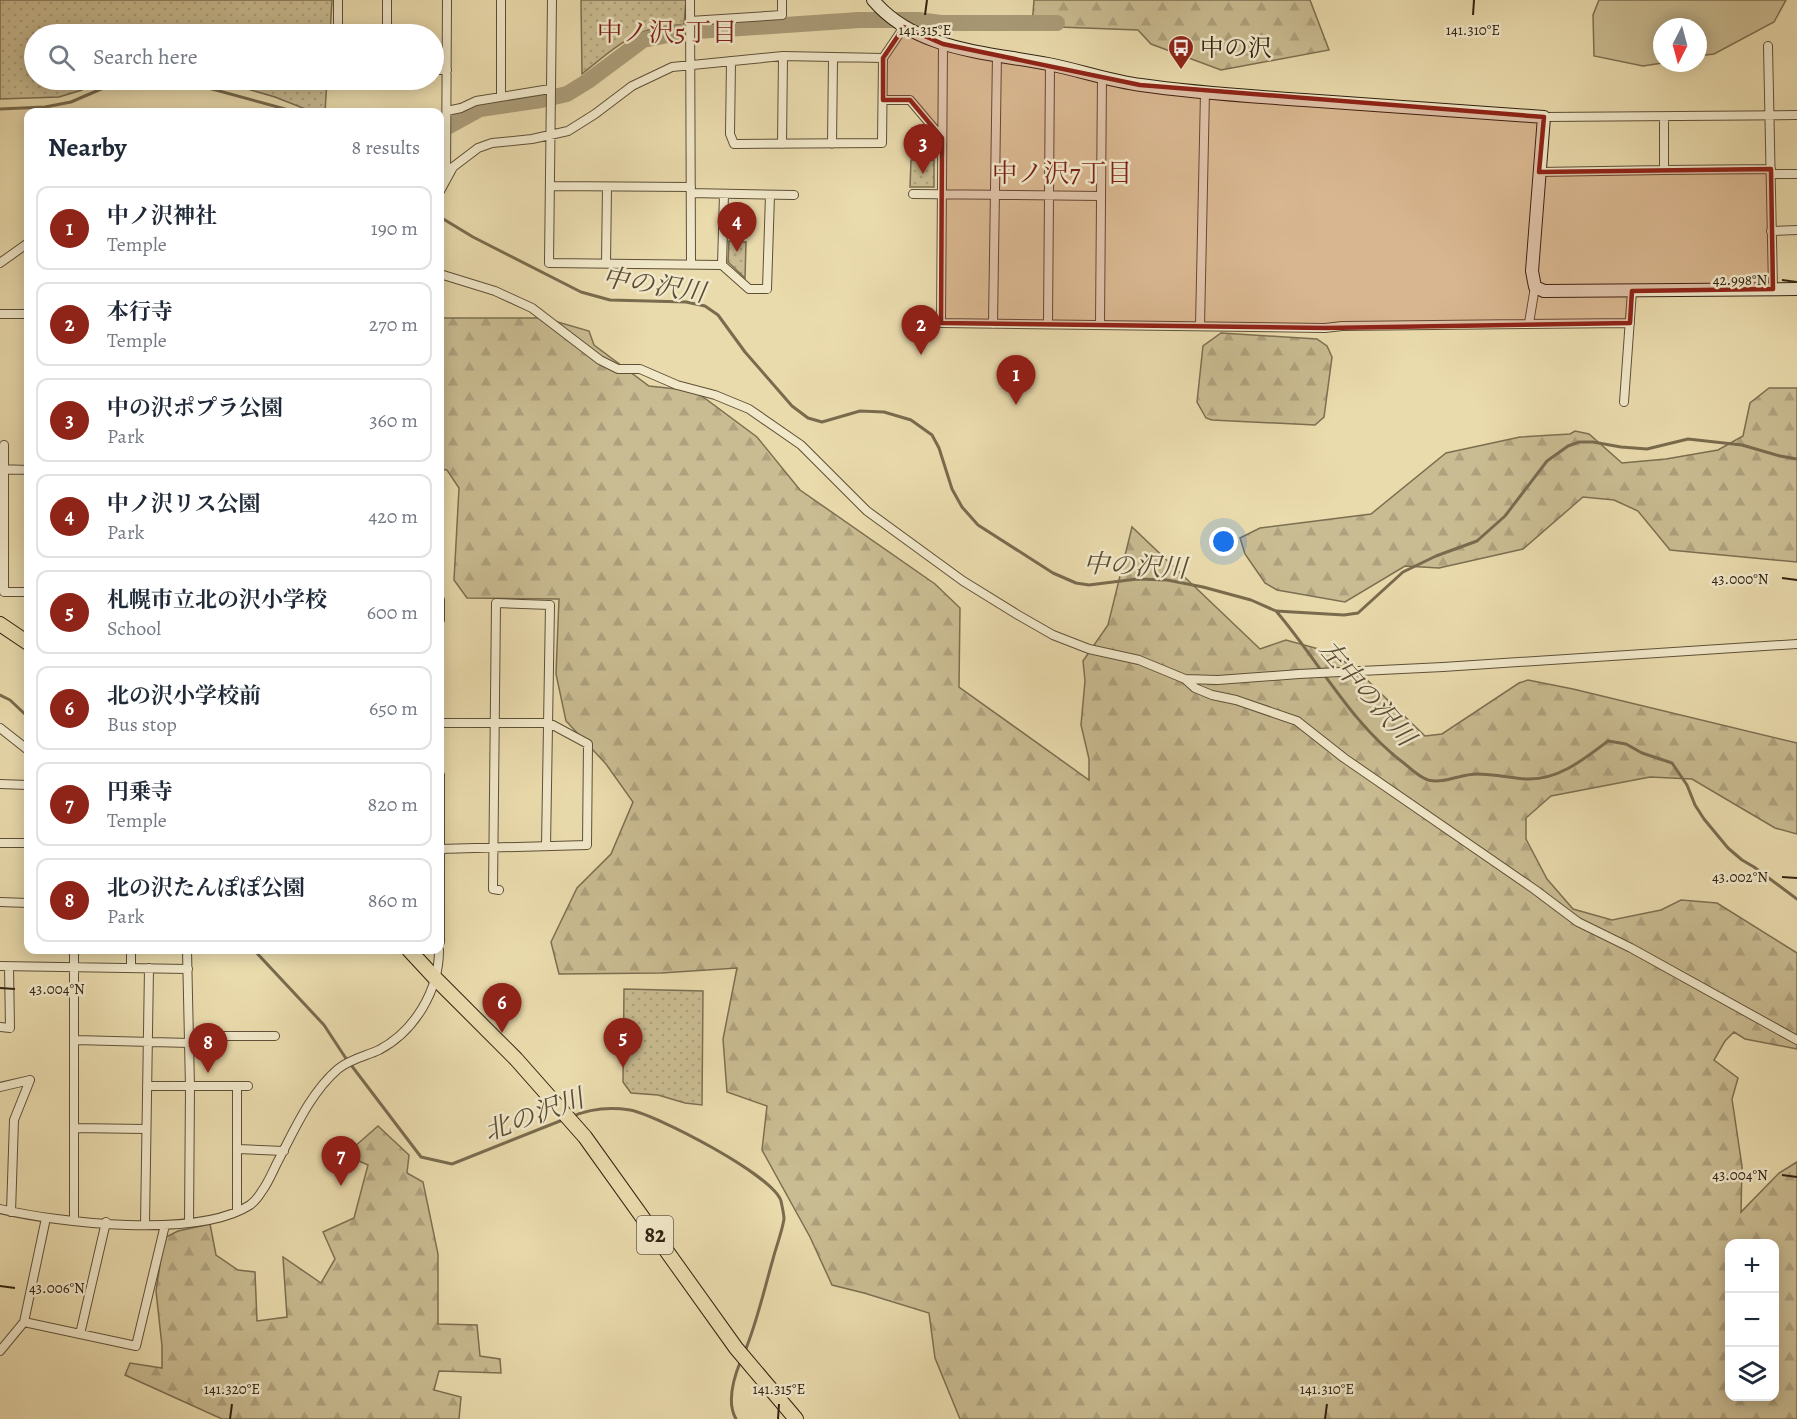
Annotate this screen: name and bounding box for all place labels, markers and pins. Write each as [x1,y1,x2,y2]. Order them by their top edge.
place label: 中の沢 [1200,32,1272,64]
bus stop icon: 中の沢 [1166,33,1196,71]
pin: 3 [904,124,942,174]
pin: 4 [718,202,756,252]
pin: 2 [902,306,940,355]
pin: 1 [996,356,1036,405]
pin: 6 [482,984,522,1033]
pin: 5 [604,1018,642,1068]
pin: 8 [188,1024,228,1073]
pin: 7 [322,1136,360,1186]

